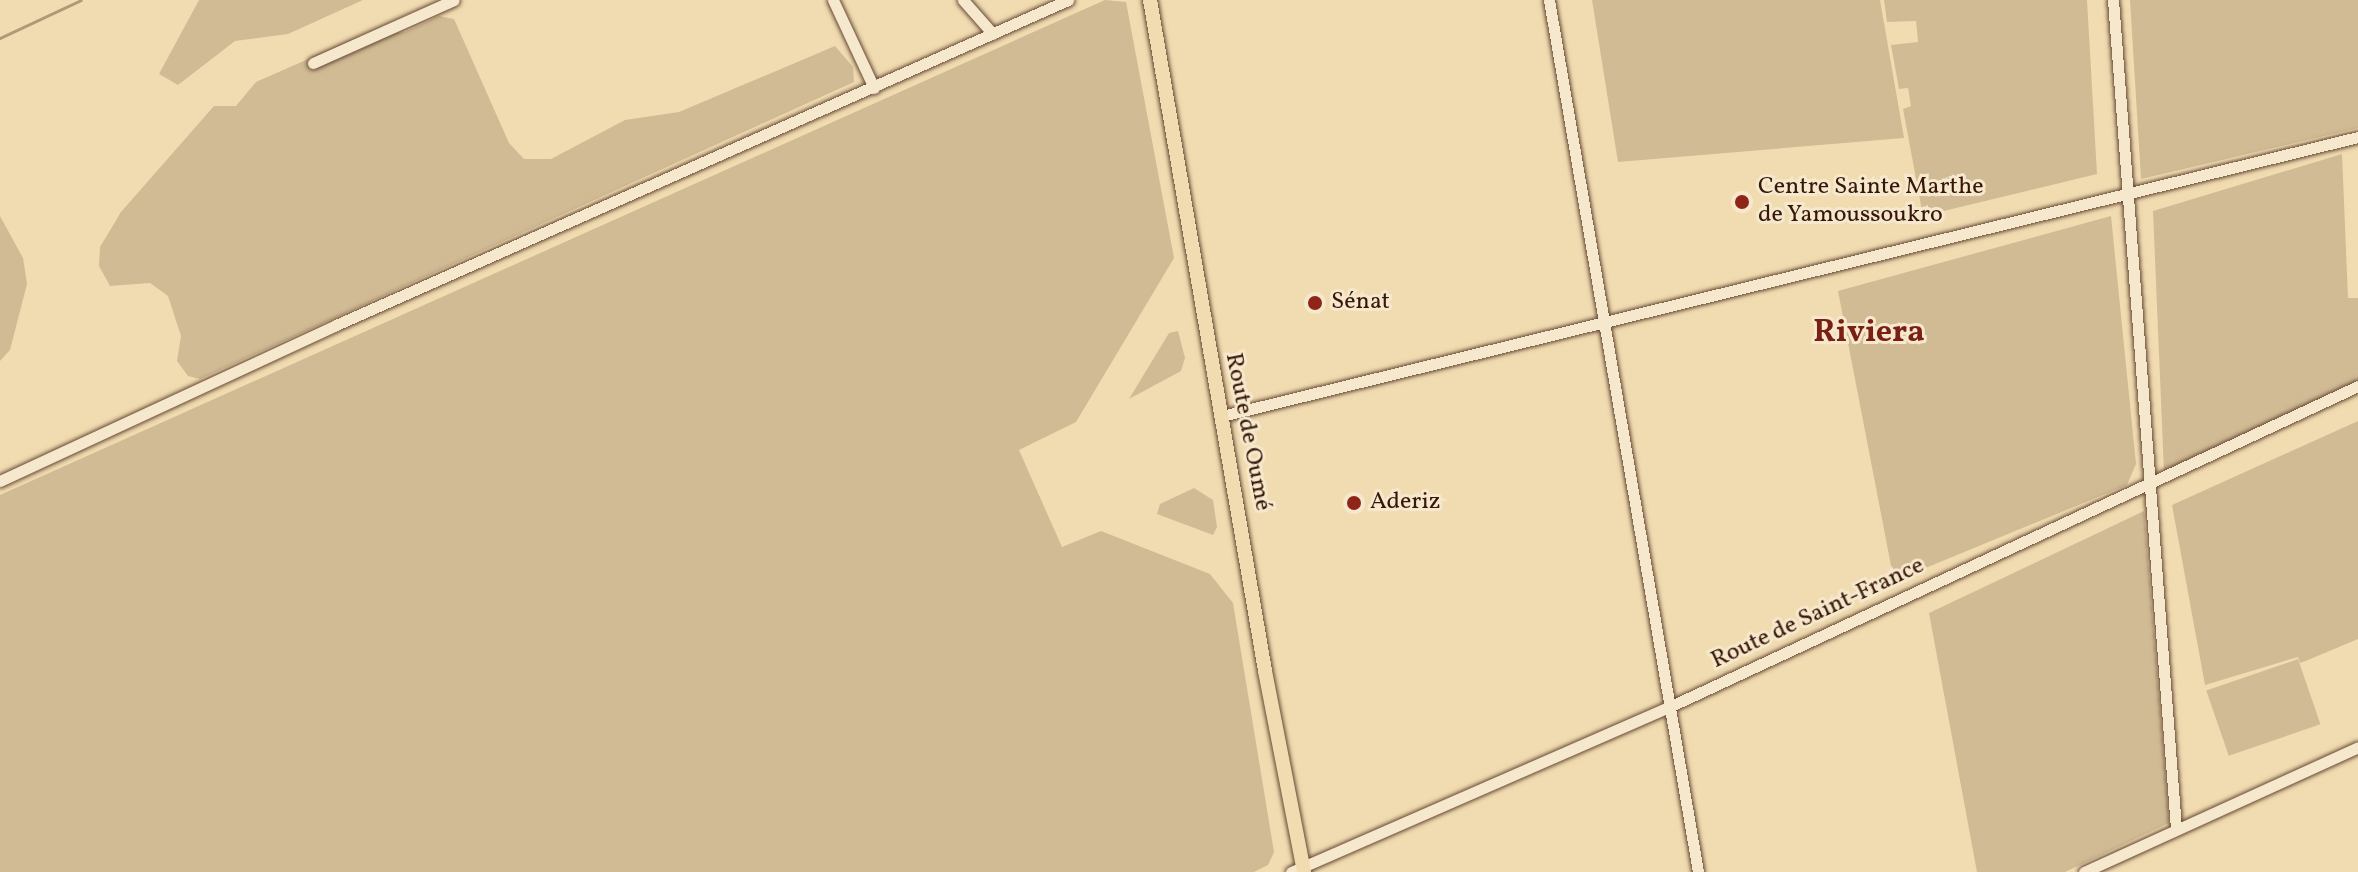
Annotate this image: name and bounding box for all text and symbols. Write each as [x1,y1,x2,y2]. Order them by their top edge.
place label: Centre Sainte Marthe de Yamoussoukro [1758,174,1984,230]
marker: Centre Sainte Marthe de Yamoussoukro [1733,193,1751,211]
place label: Sénat [1331,289,1390,317]
marker: Sénat [1306,294,1324,312]
district label: Riviera [1813,314,1925,352]
street label: Route de Oumé [1218,351,1276,513]
place label: Aderiz [1370,489,1441,517]
marker: Aderiz [1345,494,1363,512]
street label: Route de Saint-France [1707,552,1929,676]

